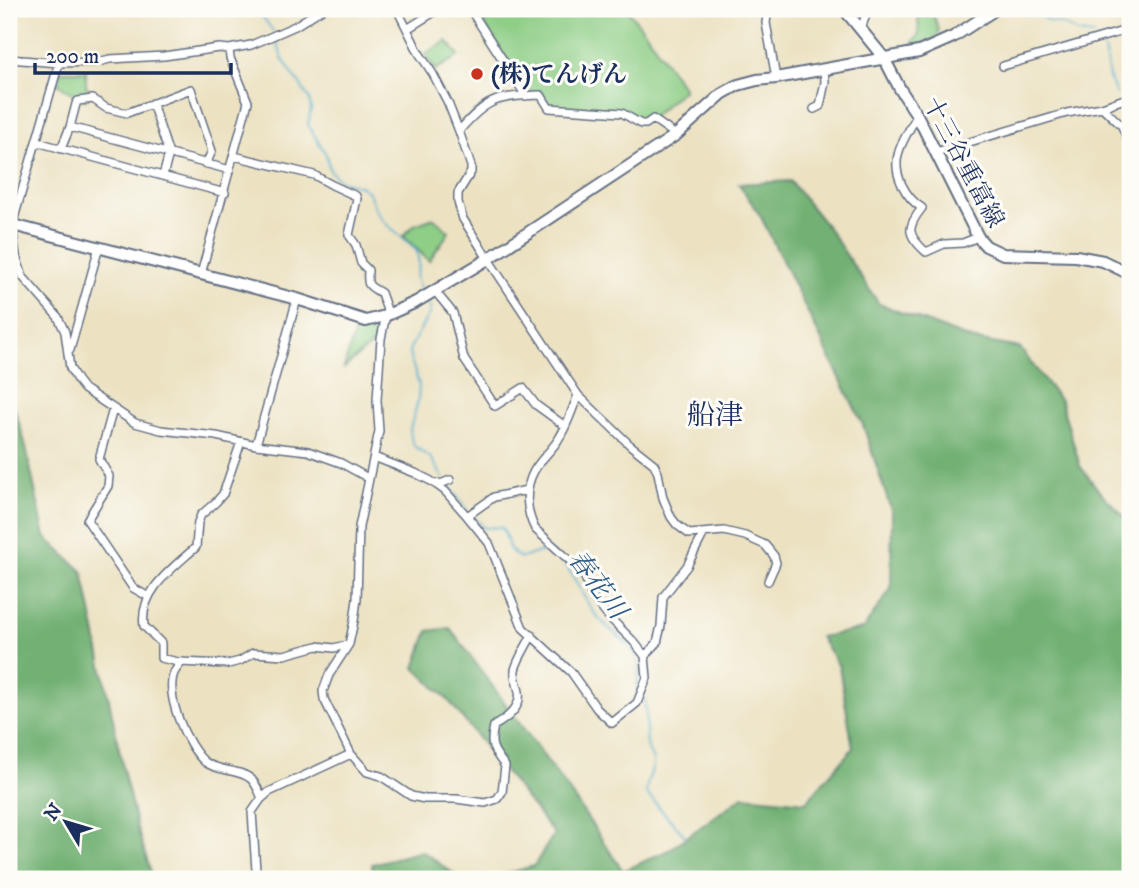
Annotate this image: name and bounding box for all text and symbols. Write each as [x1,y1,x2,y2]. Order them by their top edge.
scale bar [35,32,231,76]
text: 200 m [46,44,99,70]
place label: (株)てんげん [491,60,627,90]
marker: (株)てんげん [469,66,485,82]
street label: 十三谷重富線 [916,92,1010,233]
district label: 船津 [687,398,743,433]
water label: 春花川 [560,544,635,628]
north arrow [32,786,102,856]
text: N [40,799,68,826]

